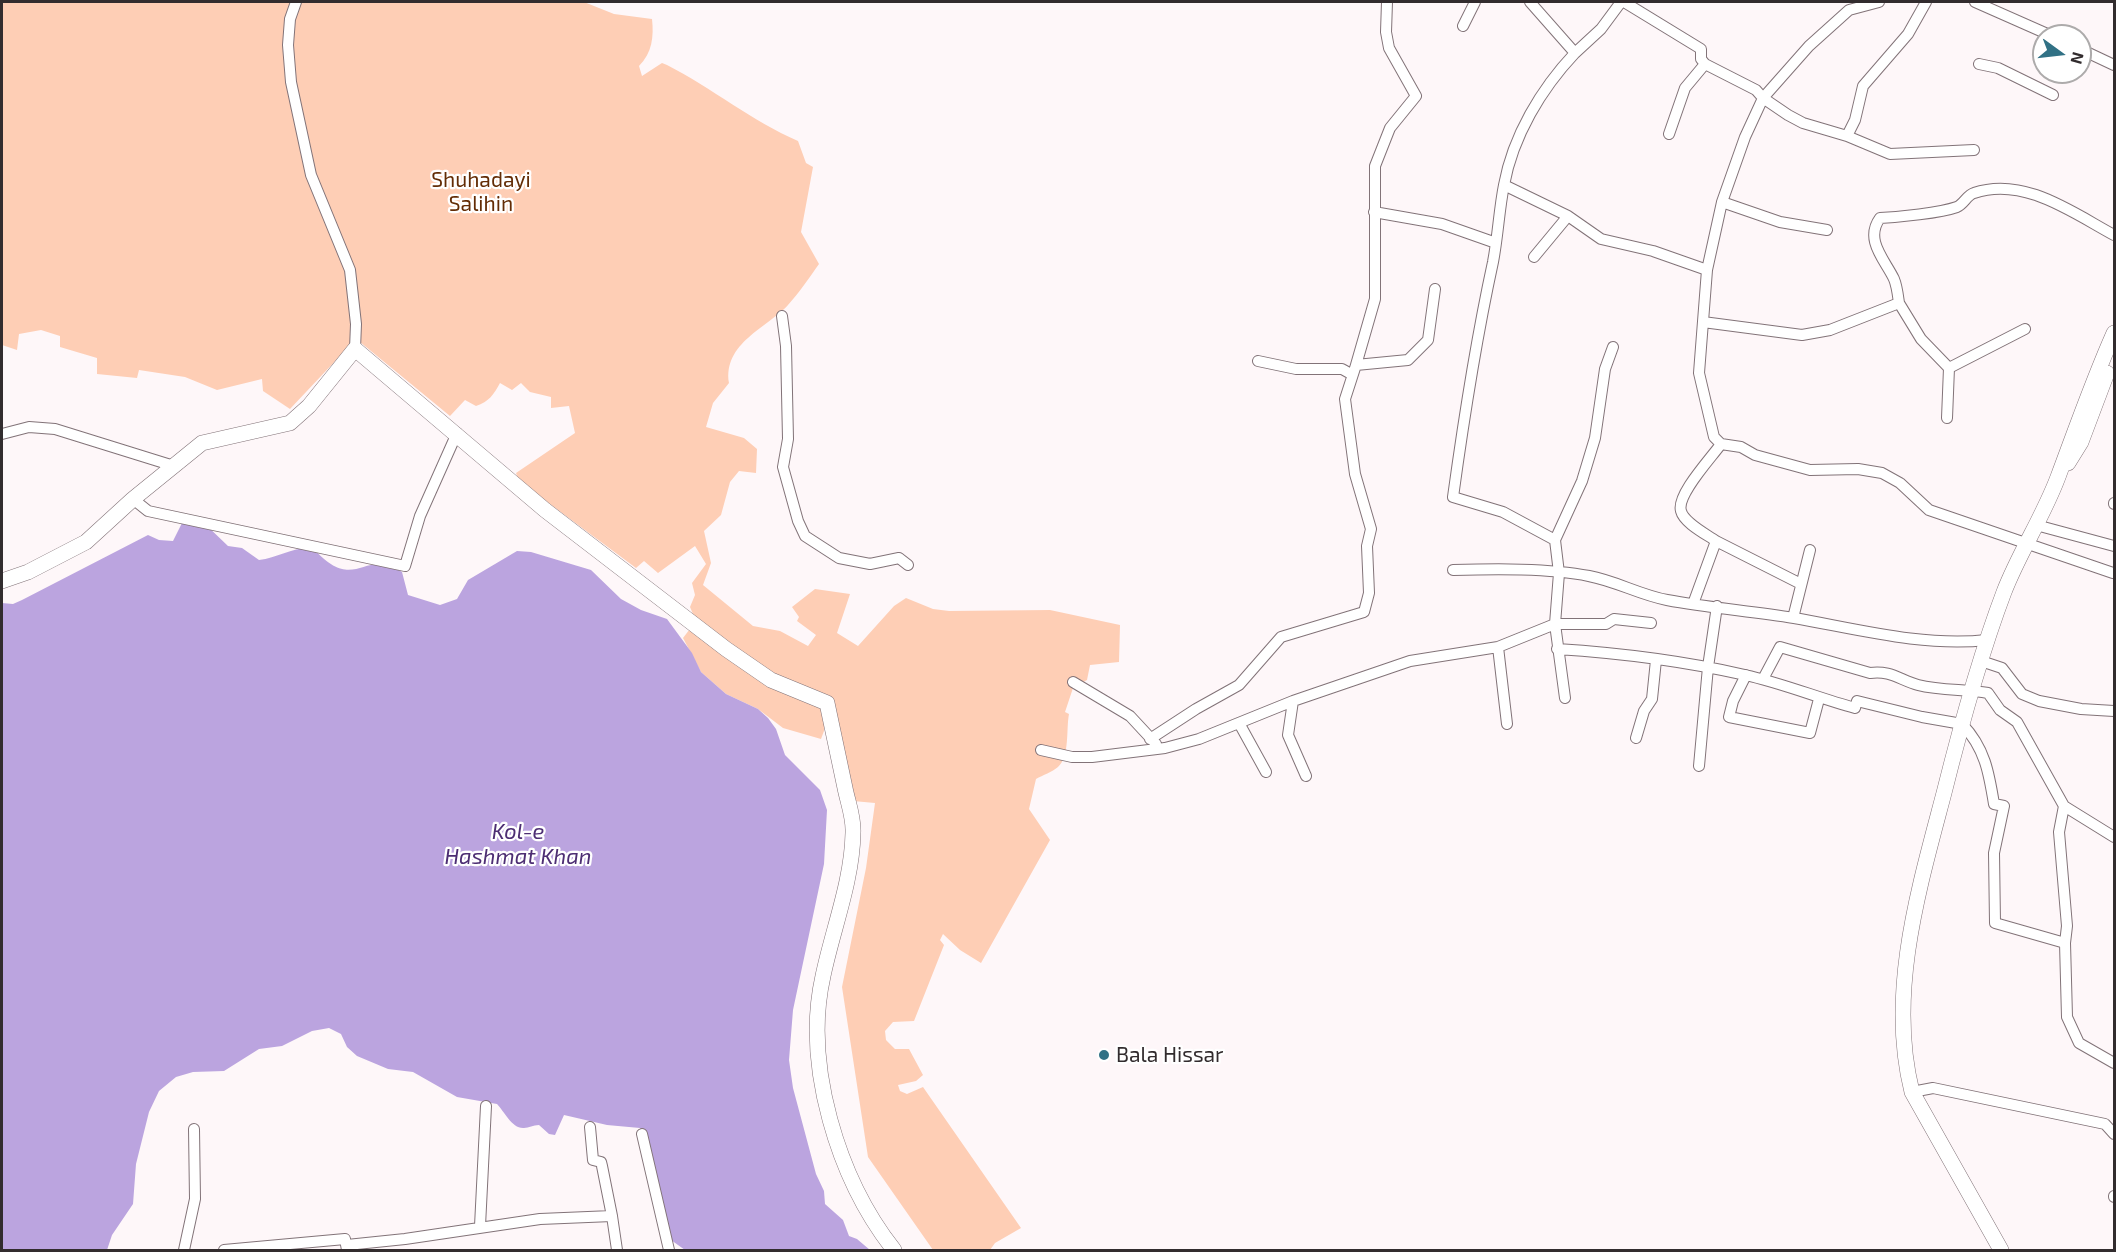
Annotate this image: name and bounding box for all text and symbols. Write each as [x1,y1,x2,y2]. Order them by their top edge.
north arrow [2032,24,2092,84]
text: N [2067,50,2089,66]
park label: Shuhadayi Salihin [431,167,531,217]
water label: Kol-e Hashmat Khan [444,819,592,870]
place label: Bala Hissar [1116,1042,1224,1068]
marker: Bala Hissar [1097,1048,1111,1062]

